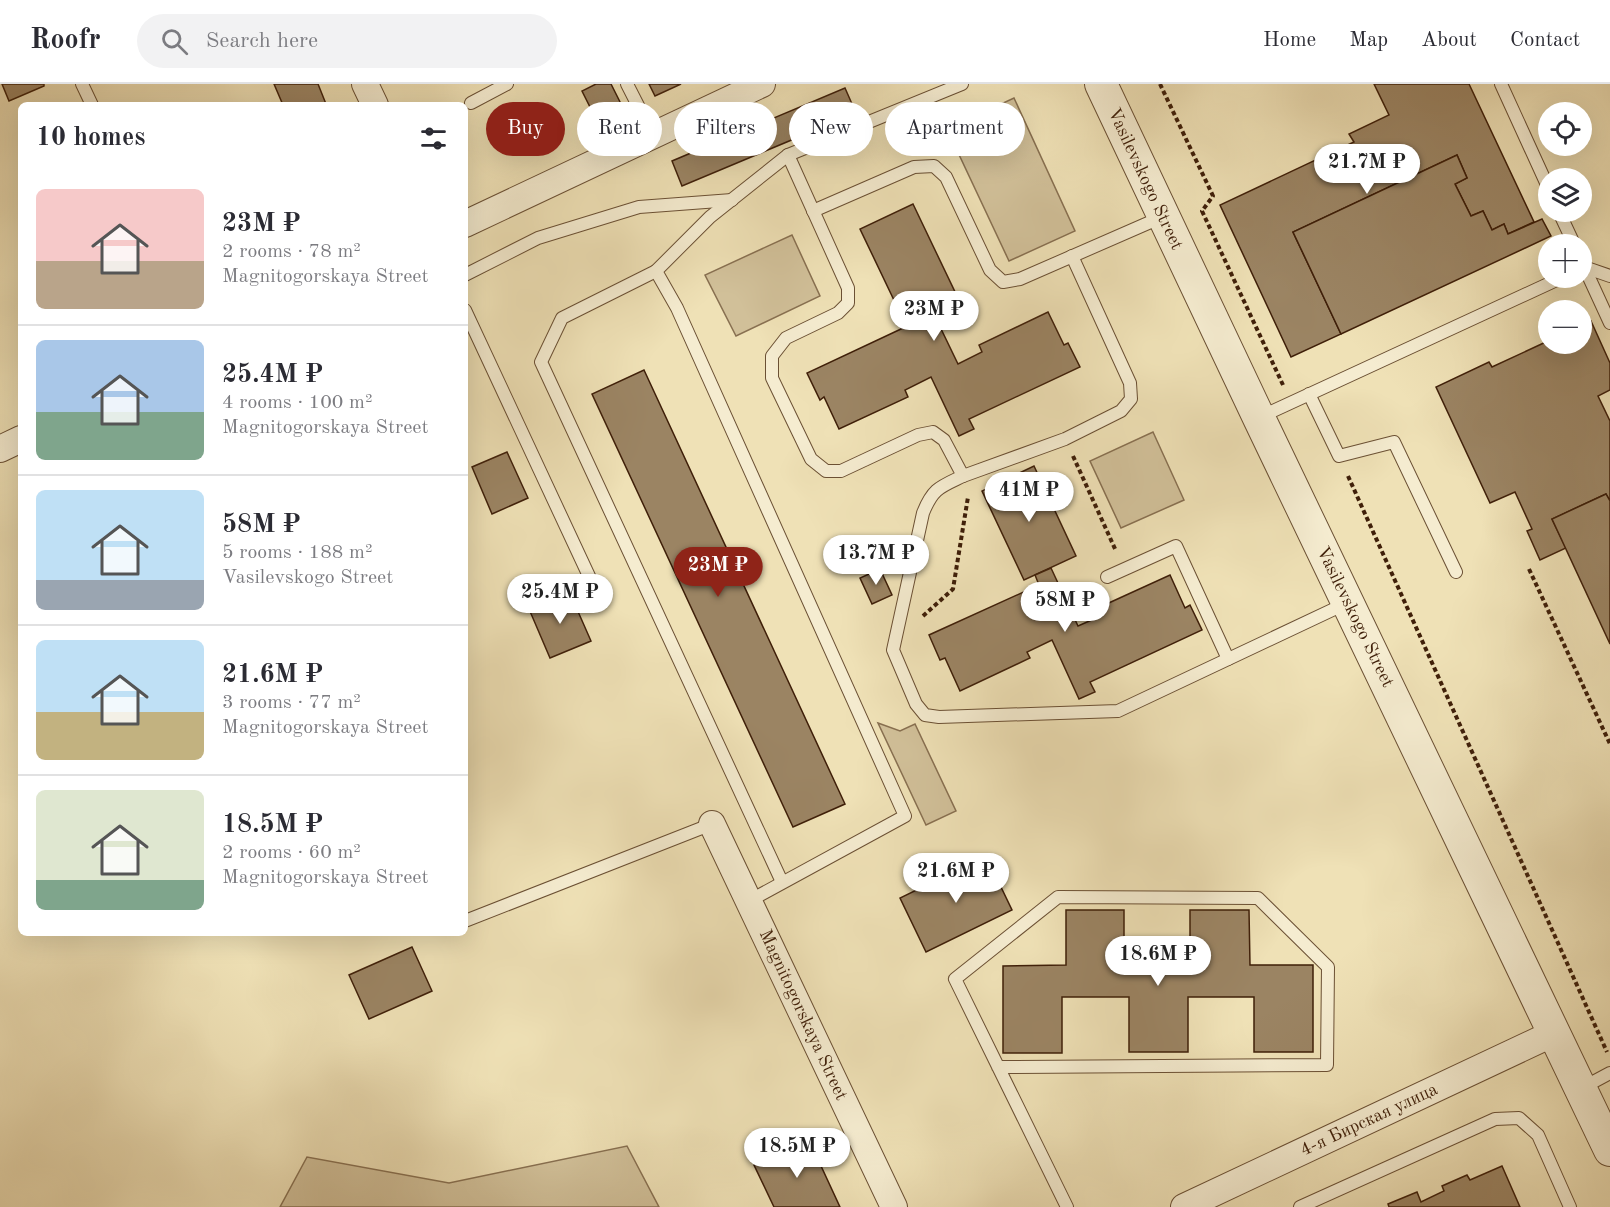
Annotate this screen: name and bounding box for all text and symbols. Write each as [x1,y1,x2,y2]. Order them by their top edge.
search box [137,14,557,68]
icon: search [158,25,191,58]
text: Roofr [30,27,101,55]
text: Search here [206,30,318,52]
text: Home [1263,30,1316,51]
text: Map [1349,30,1388,51]
text: About [1421,30,1477,51]
text: Contact [1510,30,1580,51]
chip: Buy [486,102,565,156]
chip: Rent [577,102,662,156]
chip: Filters [674,102,777,156]
chip: New [789,102,873,156]
chip: Apartment [885,102,1025,156]
map controls [1538,102,1592,354]
button: locate [1538,102,1592,156]
street label: Vasilevskogo Street [1104,105,1186,253]
icon: filters [417,122,450,155]
text: 10 homes [36,125,145,151]
pin: 21.7M ₽ [1312,144,1422,195]
text: 21.7M ₽ [1328,153,1406,173]
button: layers [1538,168,1592,222]
text: 23M ₽ [222,211,301,237]
icon: home [84,213,156,285]
button: + [1538,234,1592,288]
text: 2 rooms · 78 m² [222,242,361,262]
text: Magnitogorskaya Street [222,267,429,287]
pin: 23M ₽ [892,291,976,342]
text: 23M ₽ [904,300,964,320]
button: − [1538,300,1592,354]
text: 25.4M ₽ [222,362,323,388]
icon: home [84,364,156,436]
text: 4 rooms · 100 m² [222,393,372,413]
text: Magnitogorskaya Street [222,418,429,438]
pin: 41M ₽ [987,472,1071,523]
text: 41M ₽ [999,481,1059,501]
text: 58M ₽ [222,512,301,538]
icon: home [84,514,156,586]
pin: 13.7M ₽ [821,535,931,586]
text: 5 rooms · 188 m² [222,543,372,563]
text: 13.7M ₽ [837,544,915,564]
street label: Vasilevskogo Street [1313,544,1397,690]
pin: 23M ₽ [676,547,760,598]
text: 23M ₽ [688,556,748,576]
text: Vasilevskogo Street [222,568,393,588]
pin: 25.4M ₽ [505,574,615,625]
pin: 58M ₽ [1023,582,1107,633]
text: 25.4M ₽ [521,583,599,603]
text: 58M ₽ [1035,591,1095,611]
text: 21.6M ₽ [222,662,323,688]
icon: home [84,664,156,736]
text: 3 rooms · 77 m² [222,693,361,713]
text: Magnitogorskaya Street [222,718,429,738]
text: 18.5M ₽ [222,812,323,838]
icon: home [84,814,156,886]
text: 2 rooms · 60 m² [222,843,361,863]
pin: 21.6M ₽ [901,853,1011,904]
text: 21.6M ₽ [917,862,995,882]
text: Magnitogorskaya Street [222,868,429,888]
street label: Magnitogorskaya Street [756,927,850,1103]
pin: 18.6M ₽ [1103,936,1213,987]
text: 18.6M ₽ [1119,945,1197,965]
street label: 4-я Бирская улица [1297,1080,1441,1160]
pin: 18.5M ₽ [742,1128,852,1179]
text: 18.5M ₽ [758,1137,836,1157]

